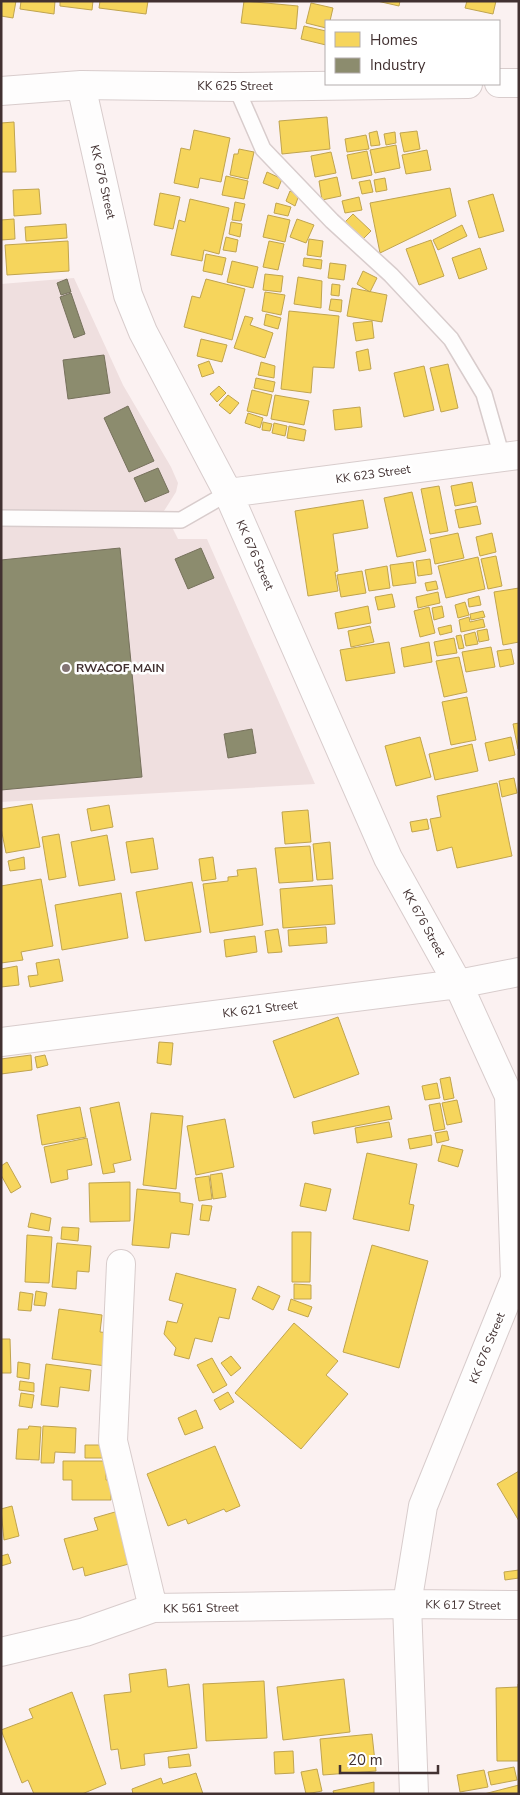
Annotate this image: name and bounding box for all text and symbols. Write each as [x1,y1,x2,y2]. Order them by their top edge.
legend [325,20,500,85]
text: Homes [370,30,418,50]
text: Industry [370,55,426,75]
street label: KK 625 Street [197,78,274,94]
street label: KK 676 Street [87,143,119,221]
street label: KK 623 Street [334,461,412,487]
street label: KK 676 Street [232,517,278,593]
place label: RWACOF MAIN [76,660,164,676]
marker: RWACOF MAIN [60,662,72,674]
street label: KK 676 Street [399,886,450,961]
street label: KK 621 Street [222,996,299,1022]
street label: KK 676 Street [465,1309,509,1386]
street label: KK 617 Street [425,1596,502,1614]
street label: KK 561 Street [163,1599,240,1617]
scale bar [340,1742,438,1774]
text: 20 m [348,1750,383,1770]

